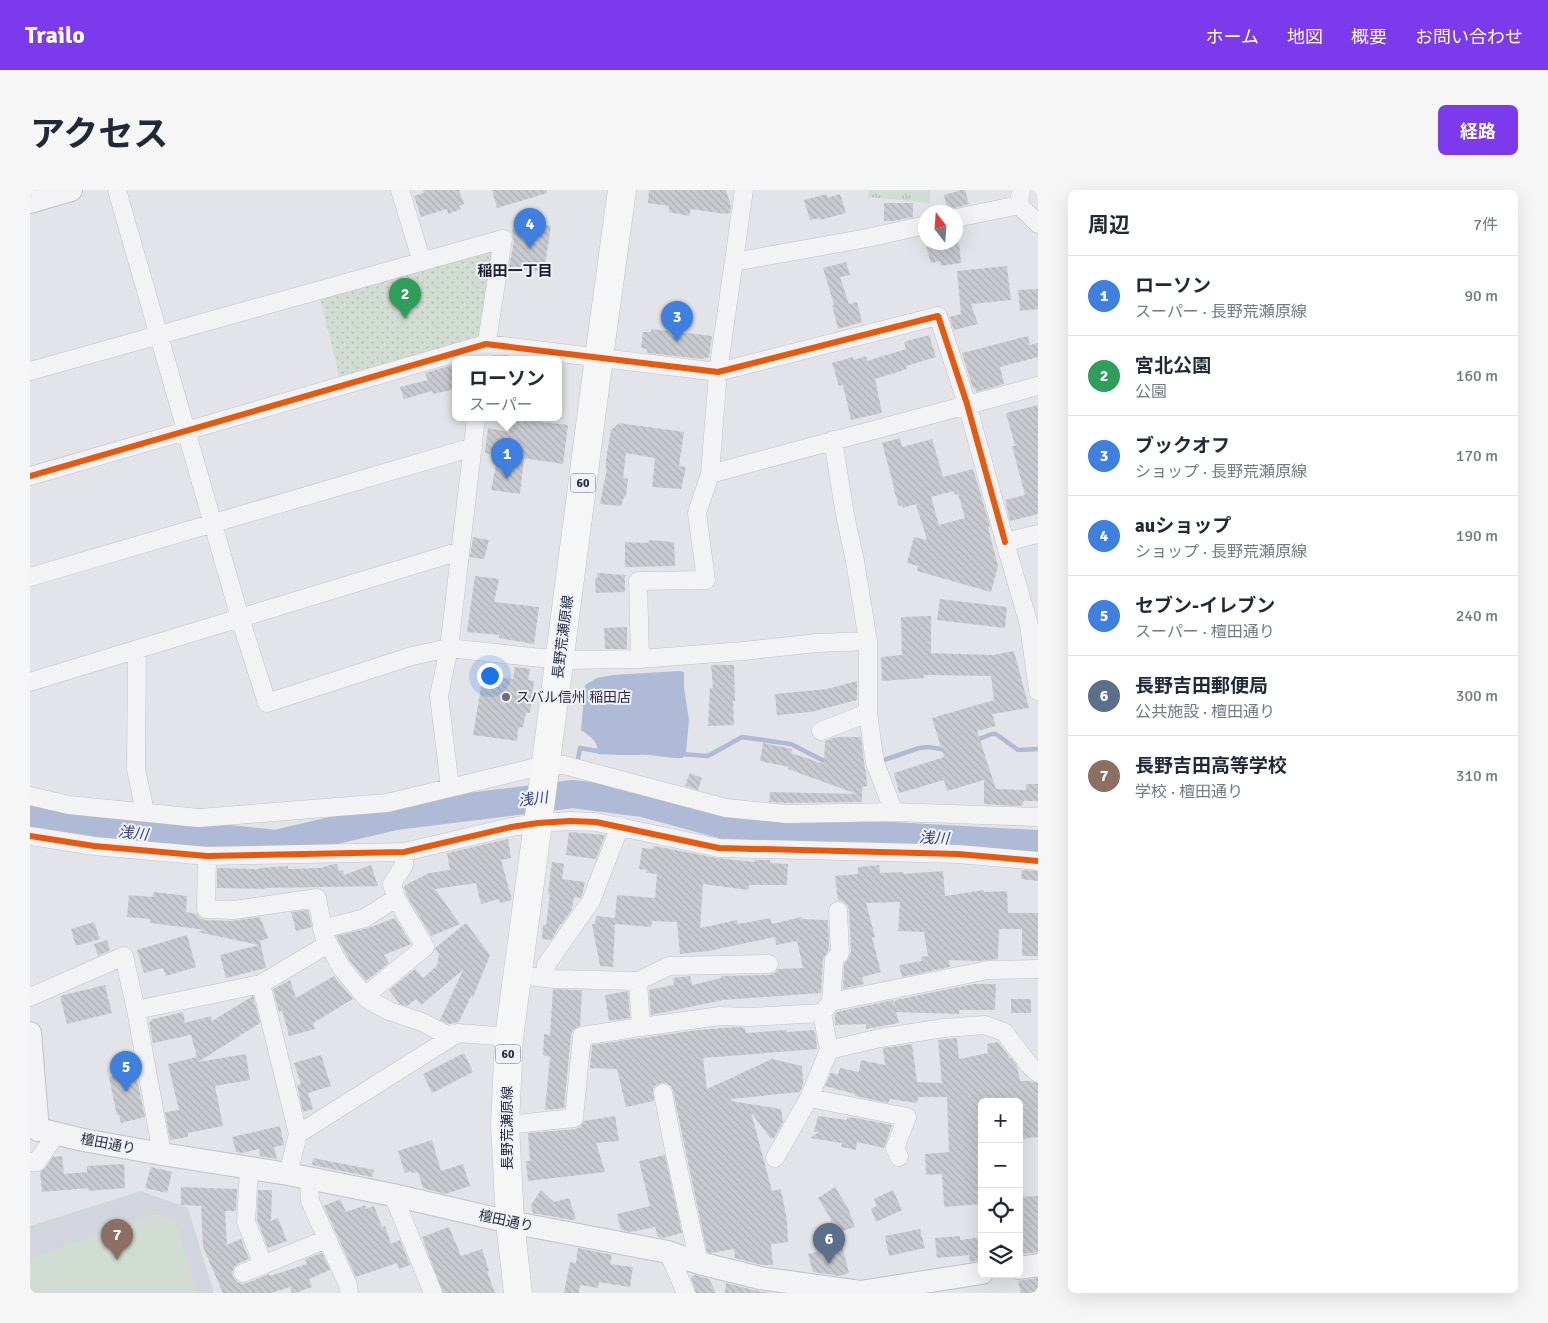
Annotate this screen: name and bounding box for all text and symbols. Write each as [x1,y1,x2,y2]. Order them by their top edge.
text: Trailo [25,20,85,50]
text: ホーム [1206,26,1259,48]
text: 地図 [1287,26,1323,48]
text: 概要 [1351,26,1387,48]
text: お問い合わせ [1415,26,1523,48]
button: 経路 [1438,105,1518,155]
text: アクセス [30,113,168,156]
north arrow [918,205,963,250]
pin: 4 [514,208,546,249]
text: 周辺 [1088,212,1130,238]
text: 7件 [1473,215,1498,235]
district label: 稲田一丁目 [477,262,553,280]
text: ローソン [1135,274,1211,298]
pin: 2 [389,278,421,319]
text: 1 [1100,286,1108,306]
text: 90 m [1464,286,1498,306]
pin: 3 [661,301,693,342]
text: スーパー · 長野荒瀬原線 [1135,302,1307,322]
text: 宮北公園 [1135,354,1211,378]
popup [452,356,562,421]
text: 2 [1100,366,1108,386]
text: 160 m [1456,366,1498,386]
text: ローソン [469,367,545,391]
text: 公園 [1135,382,1167,402]
text: スーパー [469,395,533,415]
text: ブックオフ [1135,434,1230,458]
pin: 1 [491,438,523,479]
text: 3 [1100,446,1108,466]
text: 170 m [1456,446,1498,466]
text: ショップ · 長野荒瀬原線 [1135,462,1307,482]
road number: 60 [570,474,596,492]
text: auショップ [1135,514,1231,538]
text: 4 [1100,526,1108,546]
text: 190 m [1456,526,1498,546]
text: ショップ · 長野荒瀬原線 [1135,542,1307,562]
street label: 長野荒瀬原線 [549,594,577,680]
text: セブン-イレブン [1135,594,1275,618]
text: 5 [1100,606,1108,626]
text: 240 m [1456,606,1498,626]
text: スーパー · 檀田通り [1135,622,1275,642]
your location [477,663,503,689]
text: 長野吉田郵便局 [1135,674,1268,698]
text: 6 [1100,686,1108,706]
text: 300 m [1456,686,1498,706]
place label: スバル信州 稲田店 [516,689,631,706]
marker: スバル信州 稲田店 [500,691,512,703]
text: 公共施設 · 檀田通り [1135,702,1275,722]
text: 長野吉田高等学校 [1135,754,1287,778]
text: 7 [1100,766,1108,786]
text: 310 m [1456,766,1498,786]
text: 学校 · 檀田通り [1135,782,1243,802]
water label: 浅川 [517,788,551,810]
water label: 浅川 [117,822,151,844]
water label: 浅川 [919,828,951,848]
road number: 60 [496,1044,520,1064]
pin: 5 [110,1051,142,1092]
street label: 長野荒瀬原線 [499,1086,516,1170]
map controls [978,1098,1023,1278]
button: + [978,1098,1023,1143]
street label: 檀田通り [79,1130,137,1158]
button: − [978,1143,1023,1188]
button: locate [978,1188,1023,1233]
street label: 檀田通り [477,1207,535,1235]
pin: 7 [101,1219,133,1260]
pin: 6 [813,1223,845,1264]
button: layers [978,1233,1023,1278]

